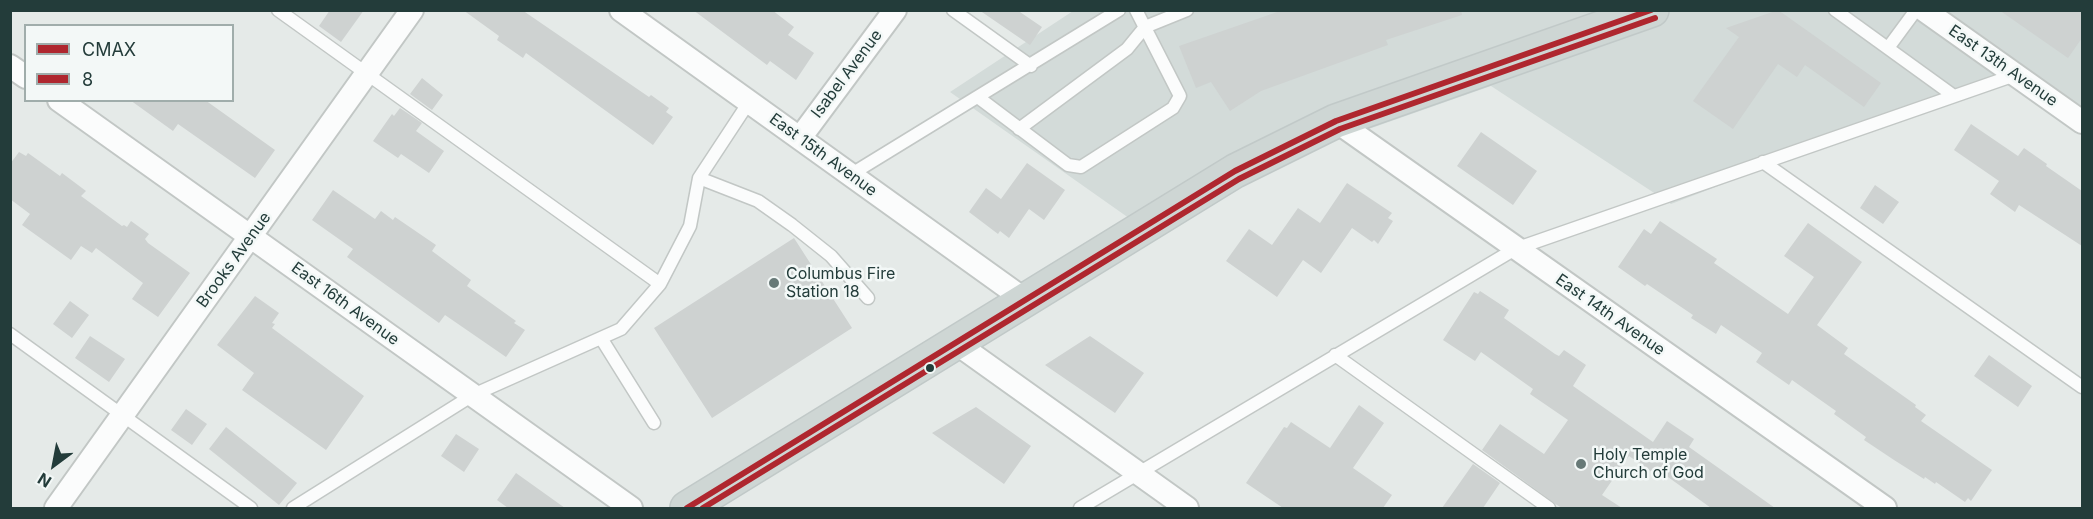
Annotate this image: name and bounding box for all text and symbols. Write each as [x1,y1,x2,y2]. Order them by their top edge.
street label: East 13th Avenue [1945,21,2061,111]
legend [24,24,234,102]
street label: Isabel Avenue [808,26,886,122]
text: CMAX [82,39,136,60]
text: 8 [82,69,93,90]
street label: East 15th Avenue [765,109,881,201]
street label: Brooks Avenue [193,209,275,311]
street label: East 16th Avenue [287,258,403,350]
place label: Columbus Fire Station 18 [786,264,895,302]
street label: East 14th Avenue [1552,270,1668,360]
marker: Columbus Fire Station 18 [767,276,781,290]
unlabelled marker [924,362,936,374]
north arrow [24,435,84,495]
place label: Holy Temple Church of God [1593,445,1704,483]
marker: Holy Temple Church of God [1574,457,1588,471]
text: N [34,469,55,492]

